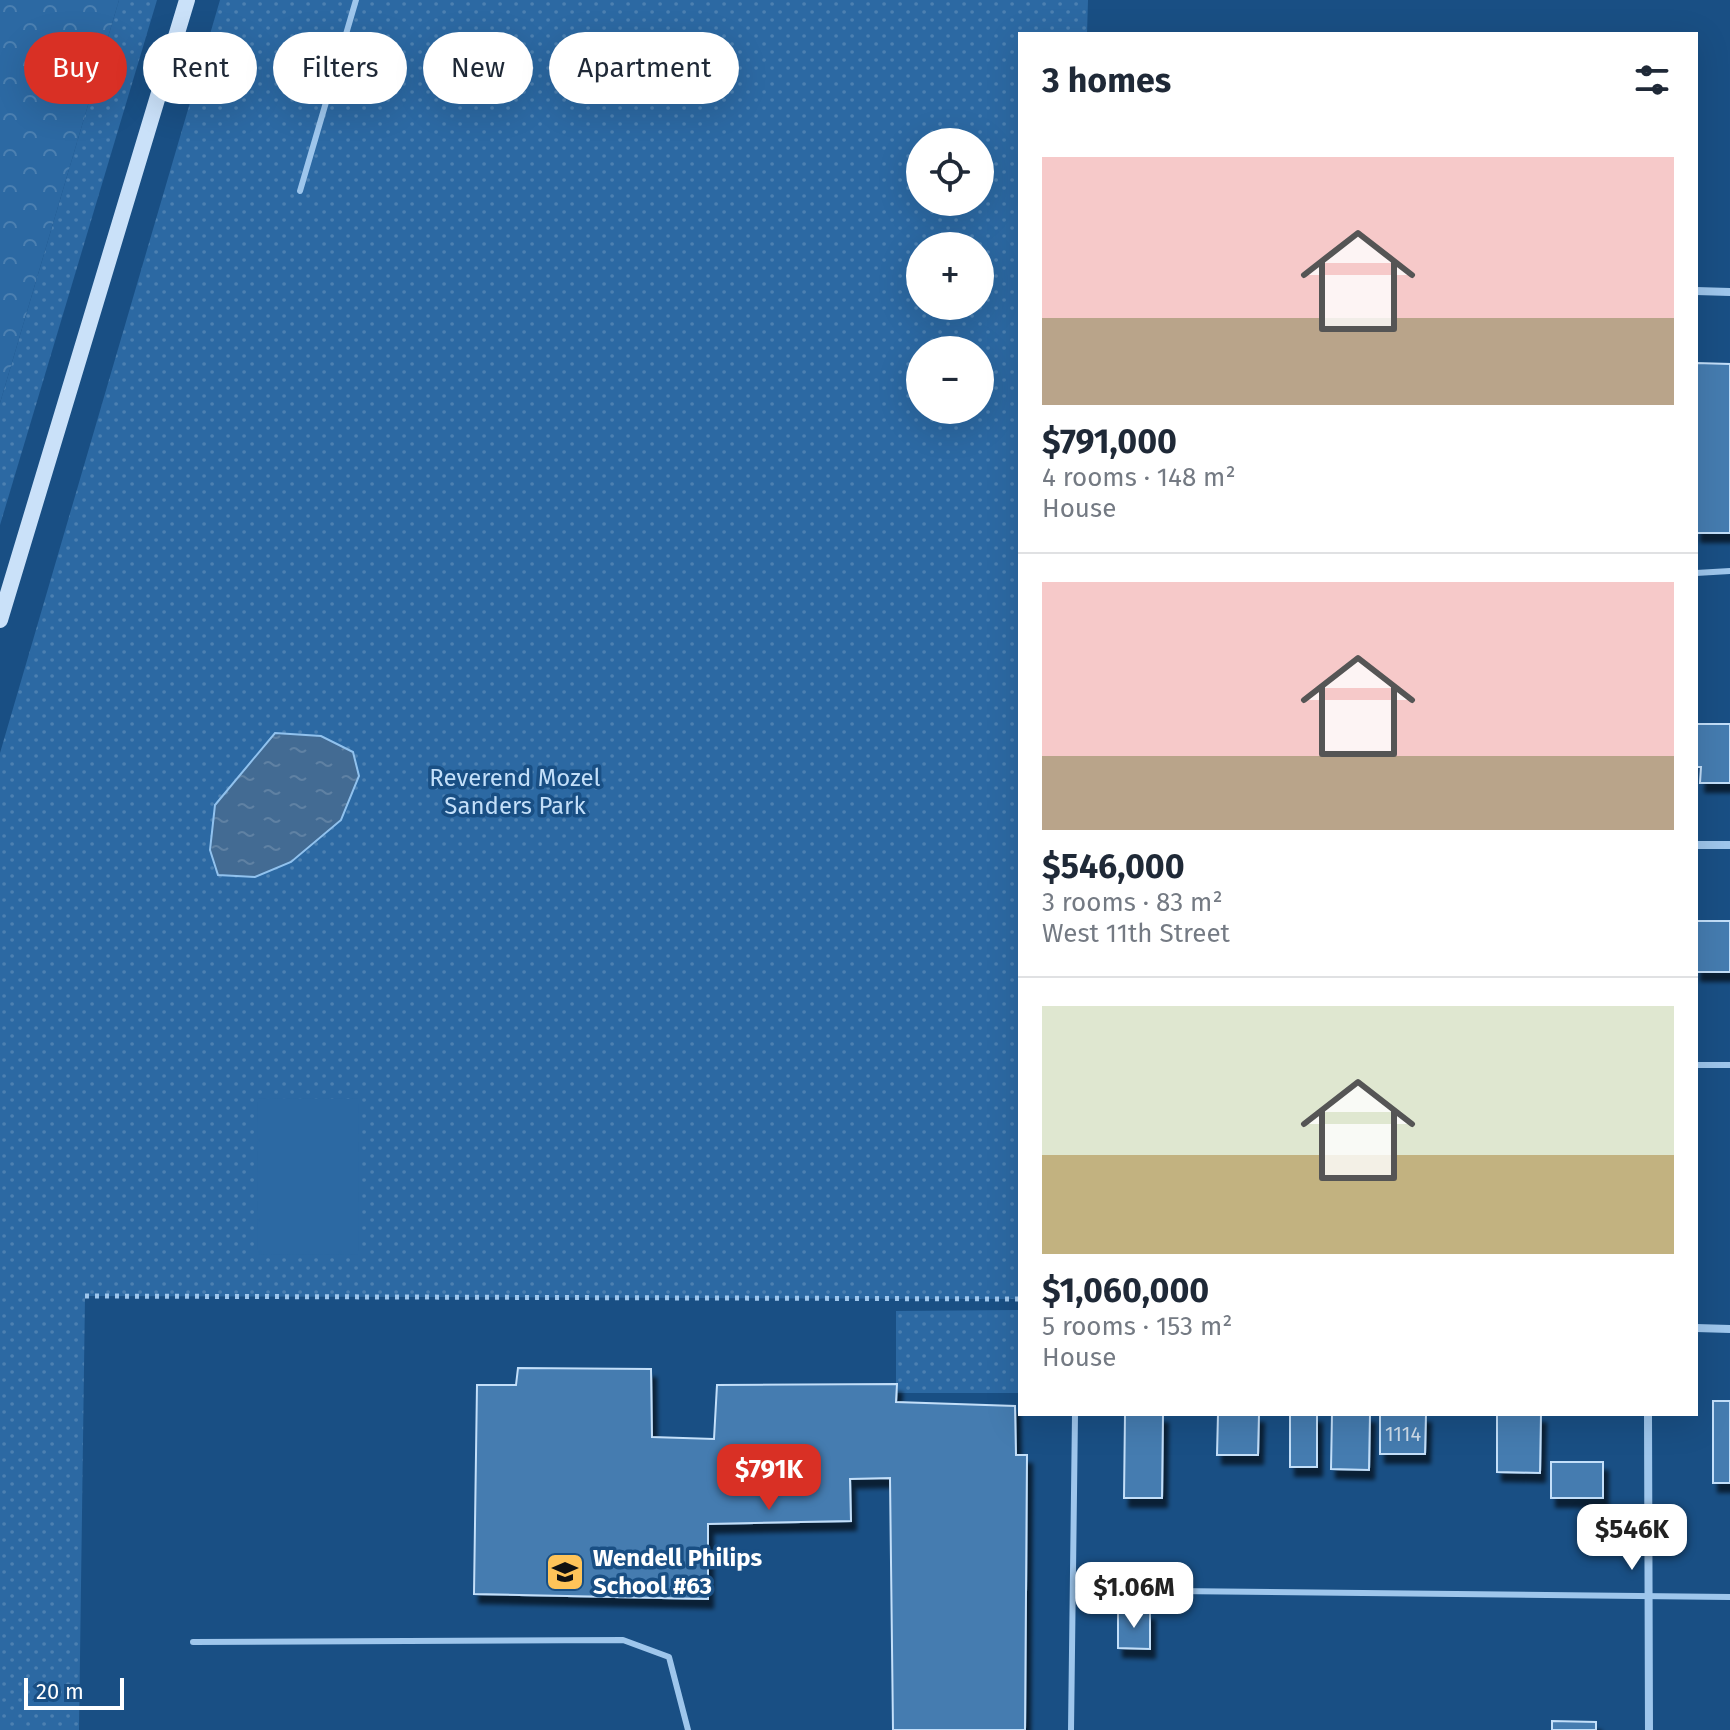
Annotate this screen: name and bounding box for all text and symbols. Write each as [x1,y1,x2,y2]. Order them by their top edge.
chip: Buy [24,32,127,104]
chip: Rent [143,32,257,104]
chip: Filters [273,32,407,104]
chip: New [423,32,533,104]
chip: Apartment [549,32,739,104]
icon: filters [1630,58,1674,102]
text: 3 homes [1042,60,1171,101]
map controls [906,128,994,424]
button: locate [906,128,994,216]
icon: home [1286,209,1430,353]
button: + [906,232,994,320]
button: − [906,336,994,424]
text: $791,000 [1042,421,1177,462]
text: 4 rooms · 148 m² [1042,462,1236,493]
text: House [1042,493,1116,524]
icon: home [1286,634,1430,778]
park label: Reverend Mozel Sanders Park [429,764,601,820]
text: $546,000 [1042,846,1185,887]
text: 3 rooms · 83 m² [1042,887,1223,918]
text: West 11th Street [1042,918,1230,949]
icon: home [1286,1058,1430,1202]
text: $1,060,000 [1042,1270,1209,1311]
text: 5 rooms · 153 m² [1042,1311,1233,1342]
text: House [1042,1342,1116,1373]
house number: 1114 [1385,1422,1421,1446]
pin: $791K [713,1444,825,1512]
text: $791K [735,1454,803,1485]
pin: $546K [1576,1504,1688,1572]
text: $546K [1595,1514,1669,1545]
place label: Wendell Philips School #63 [593,1544,763,1600]
school or university icon: Wendell Philips School #63 [544,1551,586,1593]
pin: $1.06M [1069,1562,1199,1630]
text: $1.06M [1093,1572,1175,1603]
scale bar [24,1674,124,1710]
text: 20 m [36,1678,84,1705]

